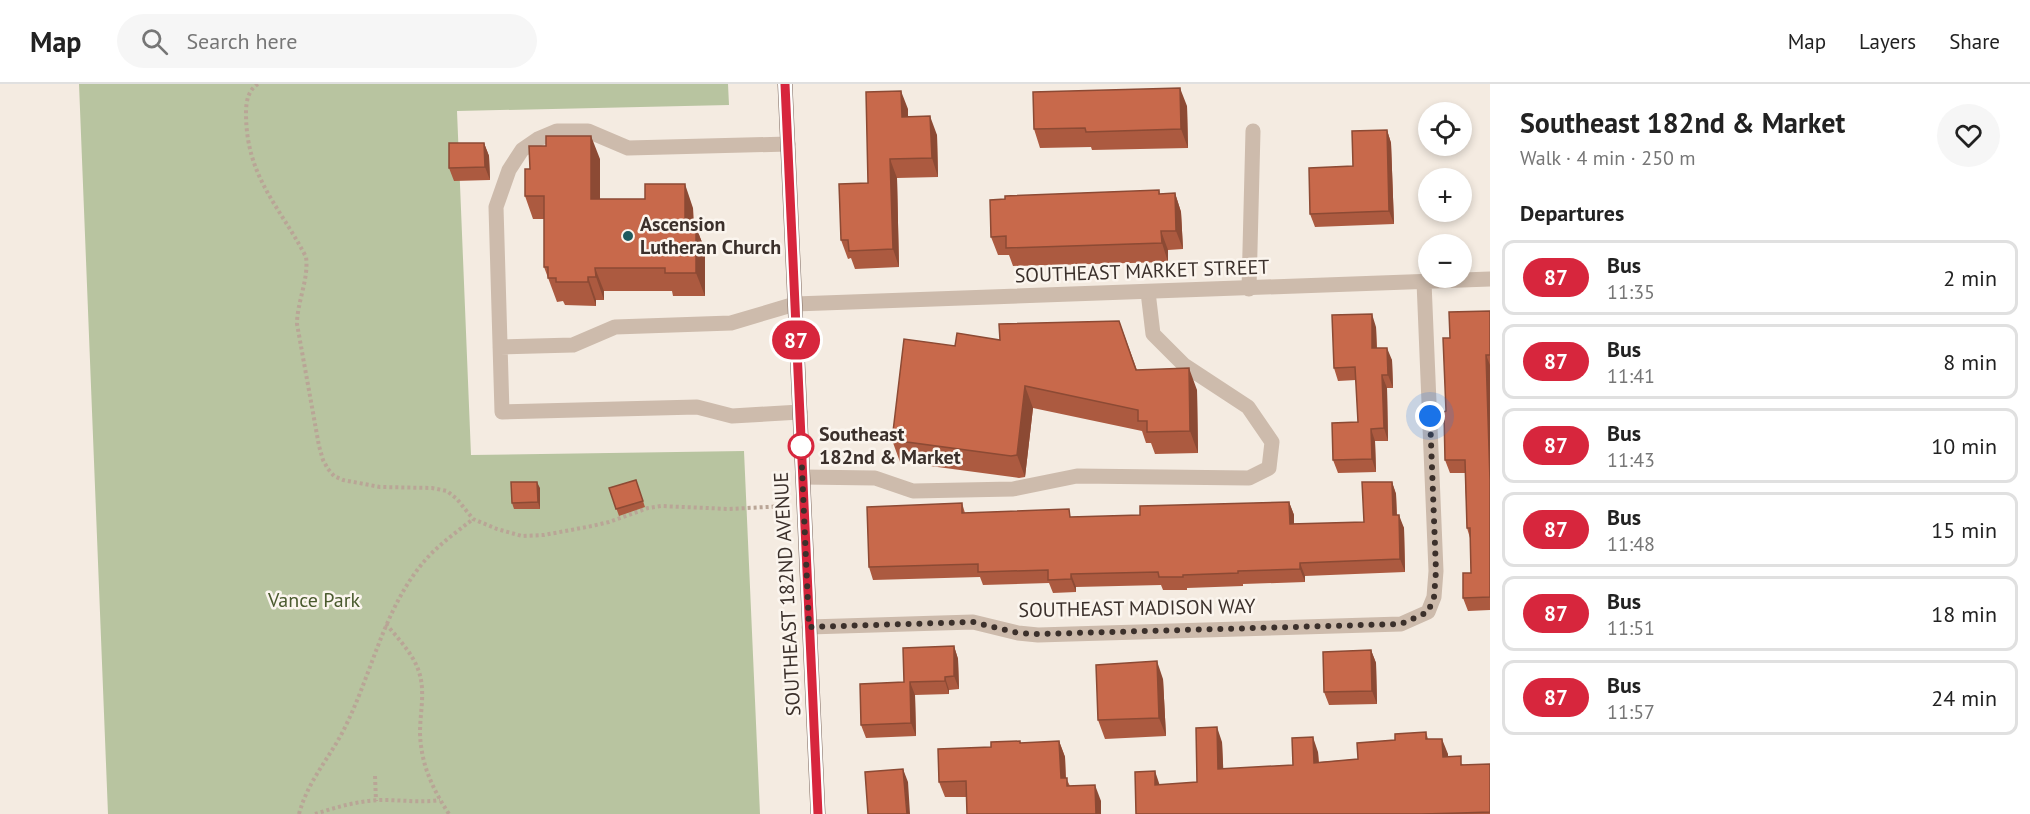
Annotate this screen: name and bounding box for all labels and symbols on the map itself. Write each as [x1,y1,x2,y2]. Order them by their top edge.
place label: Ascension Lutheran Church [640,211,781,260]
marker: Ascension Lutheran Church [621,229,635,243]
street label: SOUTHEAST MARKET STREET [1014,254,1270,288]
line badge: 87 [769,320,823,360]
your location [1415,401,1445,431]
place label: Southeast 182nd & Market [819,421,961,470]
marker: Southeast 182nd & Market [788,433,814,459]
street label: SOUTHEAST 182ND AVENUE [768,471,806,717]
park label: Vance Park [267,587,360,613]
street label: SOUTHEAST MADISON WAY [1018,593,1257,623]

